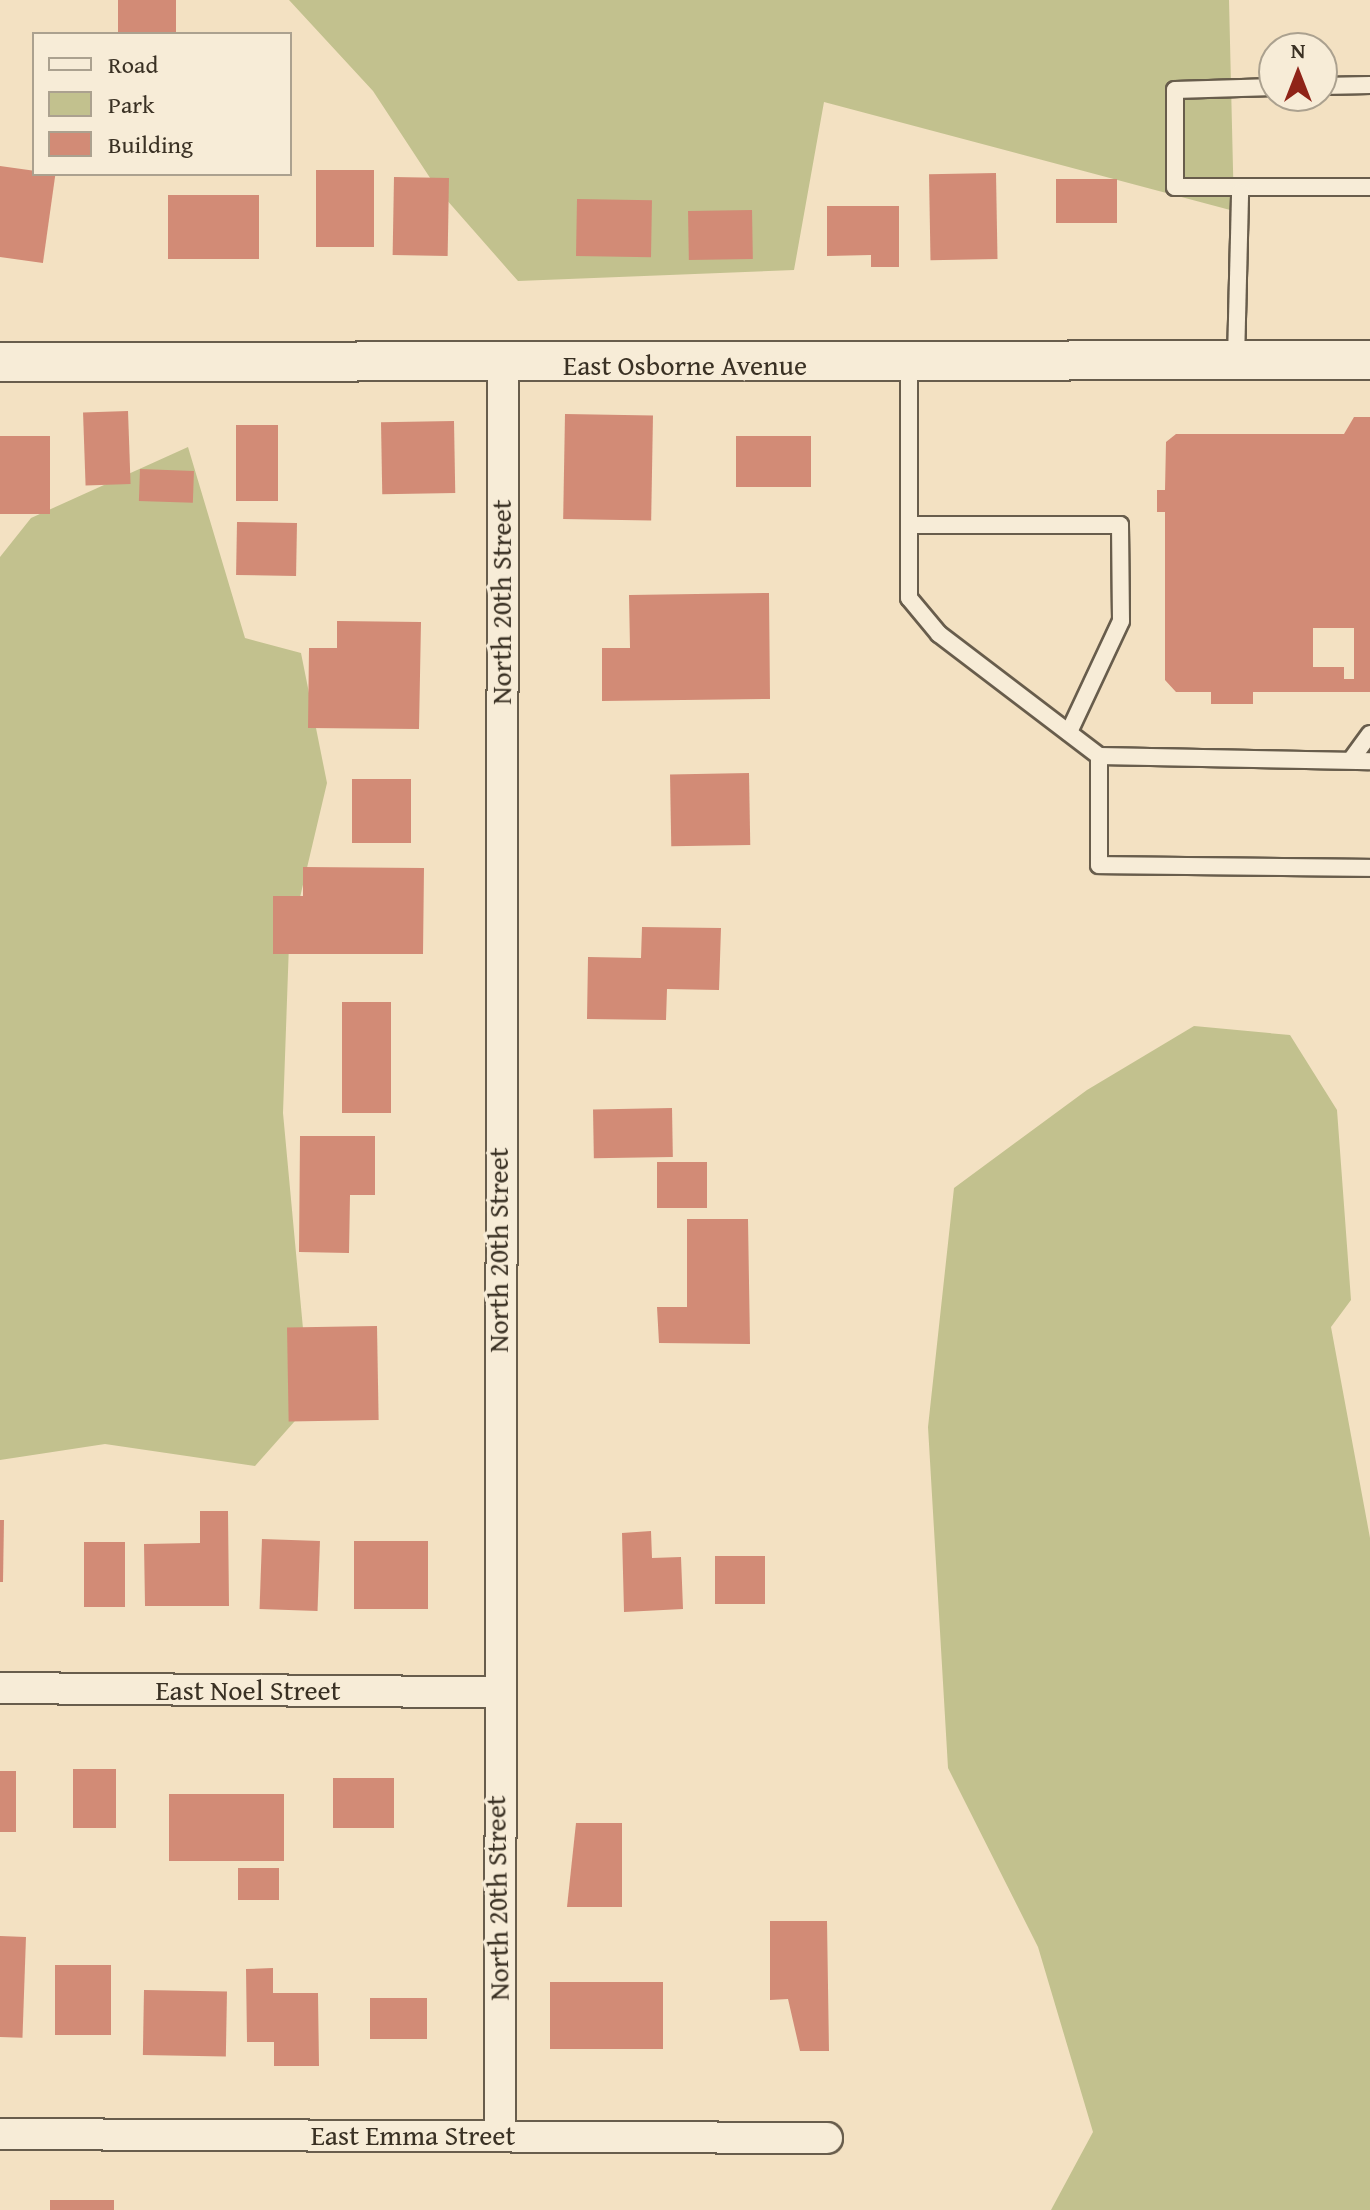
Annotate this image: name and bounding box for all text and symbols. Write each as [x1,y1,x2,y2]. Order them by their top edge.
legend [32,32,292,176]
north arrow [1258,32,1338,112]
text: N [1291,34,1305,66]
text: Road [108,47,158,82]
text: Park [108,87,154,122]
text: Building [108,127,193,162]
street label: East Osborne Avenue [563,348,807,382]
street label: North 20th Street [484,499,518,705]
street label: North 20th Street [481,1147,515,1353]
street label: East Noel Street [155,1673,341,1707]
street label: North 20th Street [478,1795,516,2001]
street label: East Emma Street [311,2118,515,2152]

